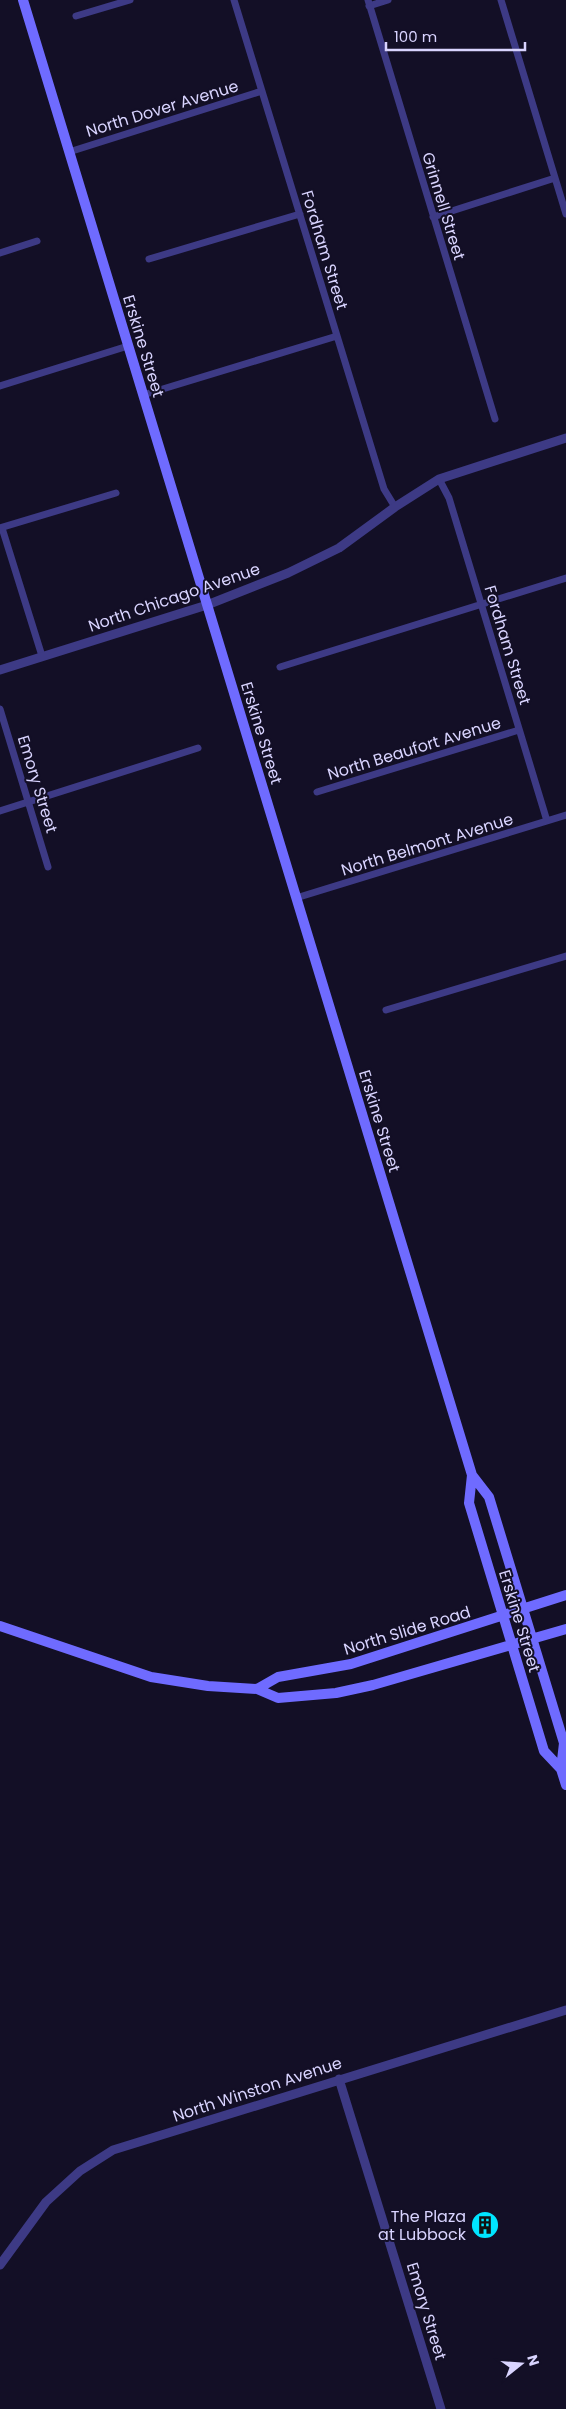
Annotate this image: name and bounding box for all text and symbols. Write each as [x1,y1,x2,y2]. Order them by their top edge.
scale bar [386,20,525,52]
text: 100 m [394,26,437,47]
street label: North Dover Avenue [83,74,241,143]
street label: Grinnell Street [416,149,471,263]
street label: Fordham Street [295,188,354,313]
street label: Erskine Street [117,292,170,400]
street label: North Chicago Avenue [85,557,263,638]
street label: Fordham Street [478,583,537,708]
street label: Erskine Street [235,679,288,787]
street label: North Beaufort Avenue [325,711,504,786]
street label: Emory Street [12,732,63,836]
street label: North Belmont Avenue [338,807,516,882]
street label: Erskine Street [353,1067,406,1175]
street label: Erskine Street [493,1567,546,1675]
street label: North Slide Road [341,1600,473,1661]
street label: North Winston Avenue [170,2051,345,2128]
place label: The Plaza at Lubbock [378,2205,467,2246]
building icon: The Plaza at Lubbock [470,2210,500,2240]
street label: Emory Street [401,2259,452,2363]
north arrow [496,2339,546,2389]
text: N [522,2352,545,2368]

